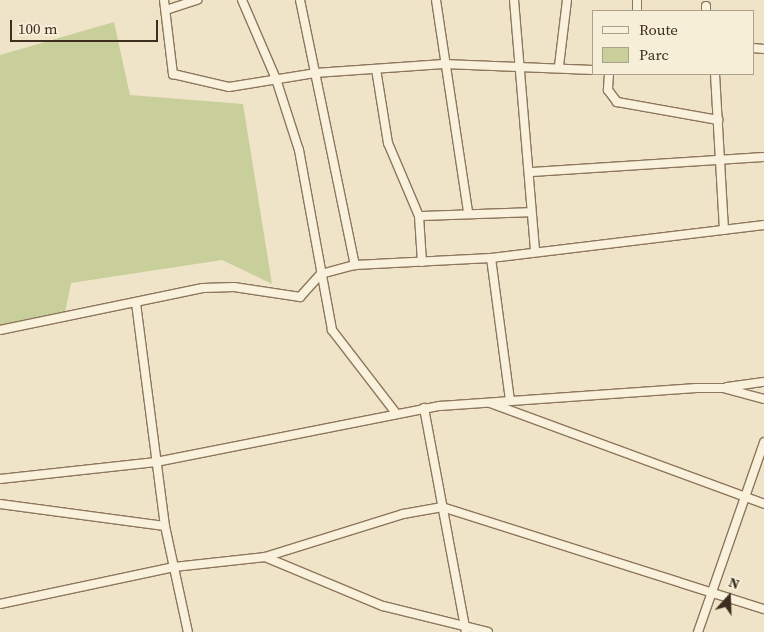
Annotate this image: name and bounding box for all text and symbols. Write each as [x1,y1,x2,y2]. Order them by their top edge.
scale bar [12,10,160,42]
legend [592,10,754,75]
text: 100 m [18,18,58,39]
text: Route [639,19,678,40]
text: Parc [639,44,669,65]
north arrow [704,572,754,622]
text: N [726,572,742,594]

